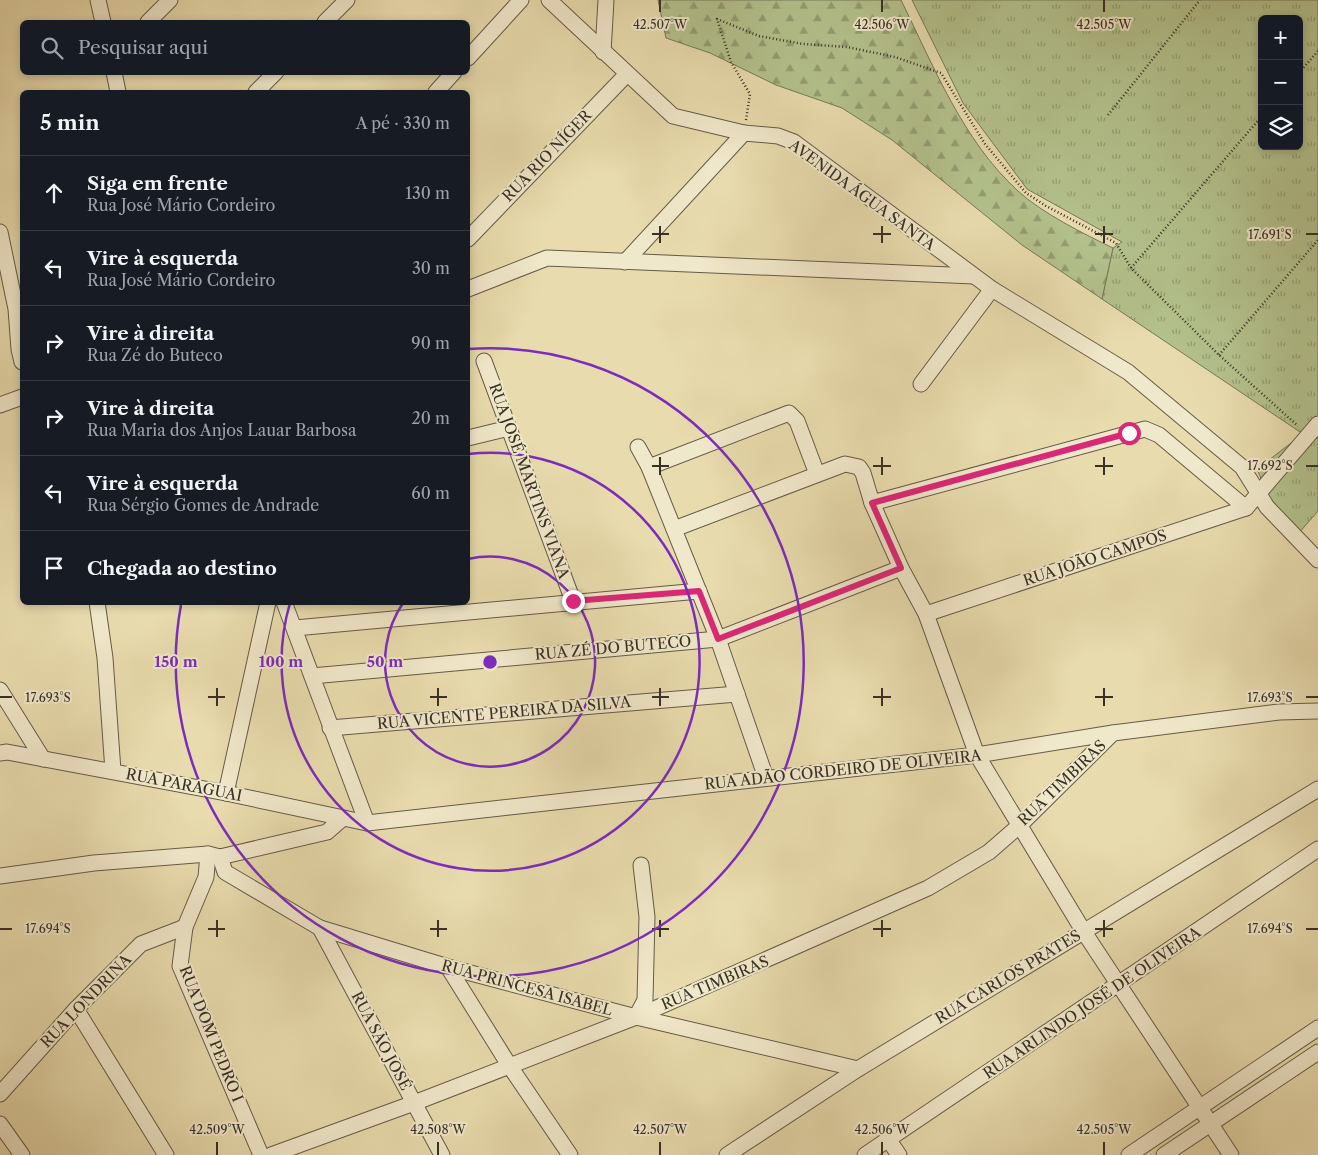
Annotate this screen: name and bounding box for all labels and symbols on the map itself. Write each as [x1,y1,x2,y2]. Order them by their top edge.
text: 42.507°W [633,17,688,32]
text: 42.506°W [854,17,910,32]
text: 42.505°W [1077,17,1132,32]
street label: RUA RIO NÍGER [498,105,596,206]
street label: AVENIDA ÁGUA SANTA [784,134,940,255]
text: 17.691°S [1248,227,1292,242]
street label: RUA JOSÉ MARTINS VIANA [485,380,574,582]
route start [1118,422,1141,445]
text: 17.692°S [1247,458,1293,473]
street label: RUA JOÃO CAMPOS [1021,525,1169,590]
route end [562,590,585,613]
street label: RUA ZÉ DO BUTECO [534,631,692,664]
text: 150 m [154,652,198,671]
text: 100 m [259,652,303,671]
text: 50 m [367,652,403,671]
centre of rings [481,653,499,671]
text: 17.693°S [25,690,71,705]
text: 17.693°S [1247,690,1293,705]
street label: RUA VICENTE PEREIRA DA SILVA [376,692,633,733]
street label: RUA TIMBIRAS [1014,736,1110,829]
street label: RUA ADÃO CORDEIRO DE OLIVEIRA [703,745,983,794]
street label: RUA PARAGUAI [124,764,244,805]
text: 17.694°S [25,921,71,936]
text: 17.694°S [1247,921,1293,936]
street label: RUA ARLINDO JOSÉ DE OLIVEIRA [979,922,1205,1083]
street label: RUA CARLOS PRATES [931,926,1084,1028]
street label: RUA LONDRINA [36,949,136,1051]
street label: RUA TIMBIRAS [658,951,772,1014]
street label: RUA PRINCESA ISABEL [440,956,615,1020]
street label: RUA DOM PEDRO I [175,963,247,1105]
street label: RUA SÃO JOSÉ [347,988,415,1093]
text: 42.509°W [189,1122,245,1137]
text: 42.508°W [410,1122,467,1137]
text: 42.507°W [633,1122,688,1137]
text: 42.506°W [854,1122,910,1137]
text: 42.505°W [1077,1122,1132,1137]

